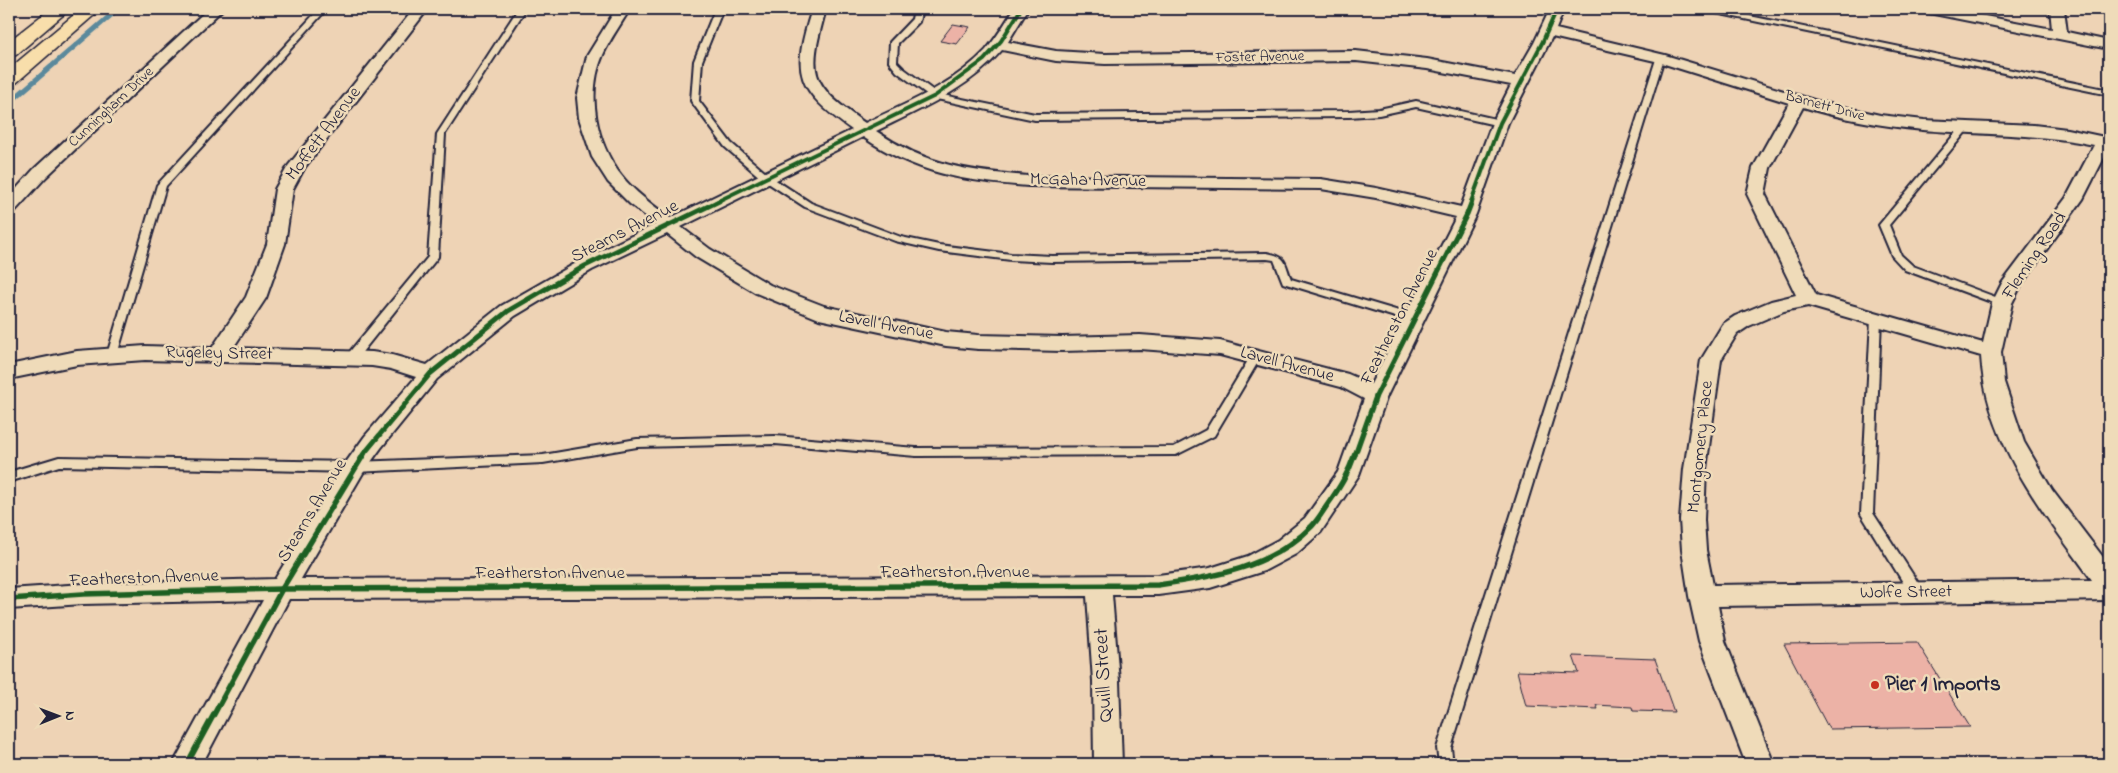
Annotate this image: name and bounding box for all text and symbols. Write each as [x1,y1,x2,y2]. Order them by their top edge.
street label: Foster Avenue [1214,45,1305,69]
street label: Cunningham Drive [63,61,160,153]
street label: Moffett Avenue [280,81,369,186]
street label: Barnett Drive [1782,84,1868,127]
street label: McGaha Avenue [1030,167,1147,195]
street label: Stearns Avenue [567,193,684,270]
street label: Fleming Road [1996,207,2075,306]
street label: Featherston Avenue [1354,244,1446,390]
street label: Lavell Avenue [836,304,937,348]
street label: Rugeley Street [165,340,273,369]
street label: Lavell Avenue [1237,340,1338,390]
street label: Montgomery Place [1681,379,1722,515]
street label: Stearns Avenue [272,453,355,568]
street label: Featherston Avenue [879,560,1031,586]
street label: Featherston Avenue [474,561,626,587]
street label: Featherston Avenue [68,563,220,595]
street label: Wolfe Street [1860,579,1952,607]
street label: Quill Street [1087,627,1121,723]
place label: Pier 1 Imports [1885,670,2001,700]
marker: Pier 1 Imports [1869,679,1881,691]
north arrow [32,690,82,740]
text: N [59,711,80,721]

